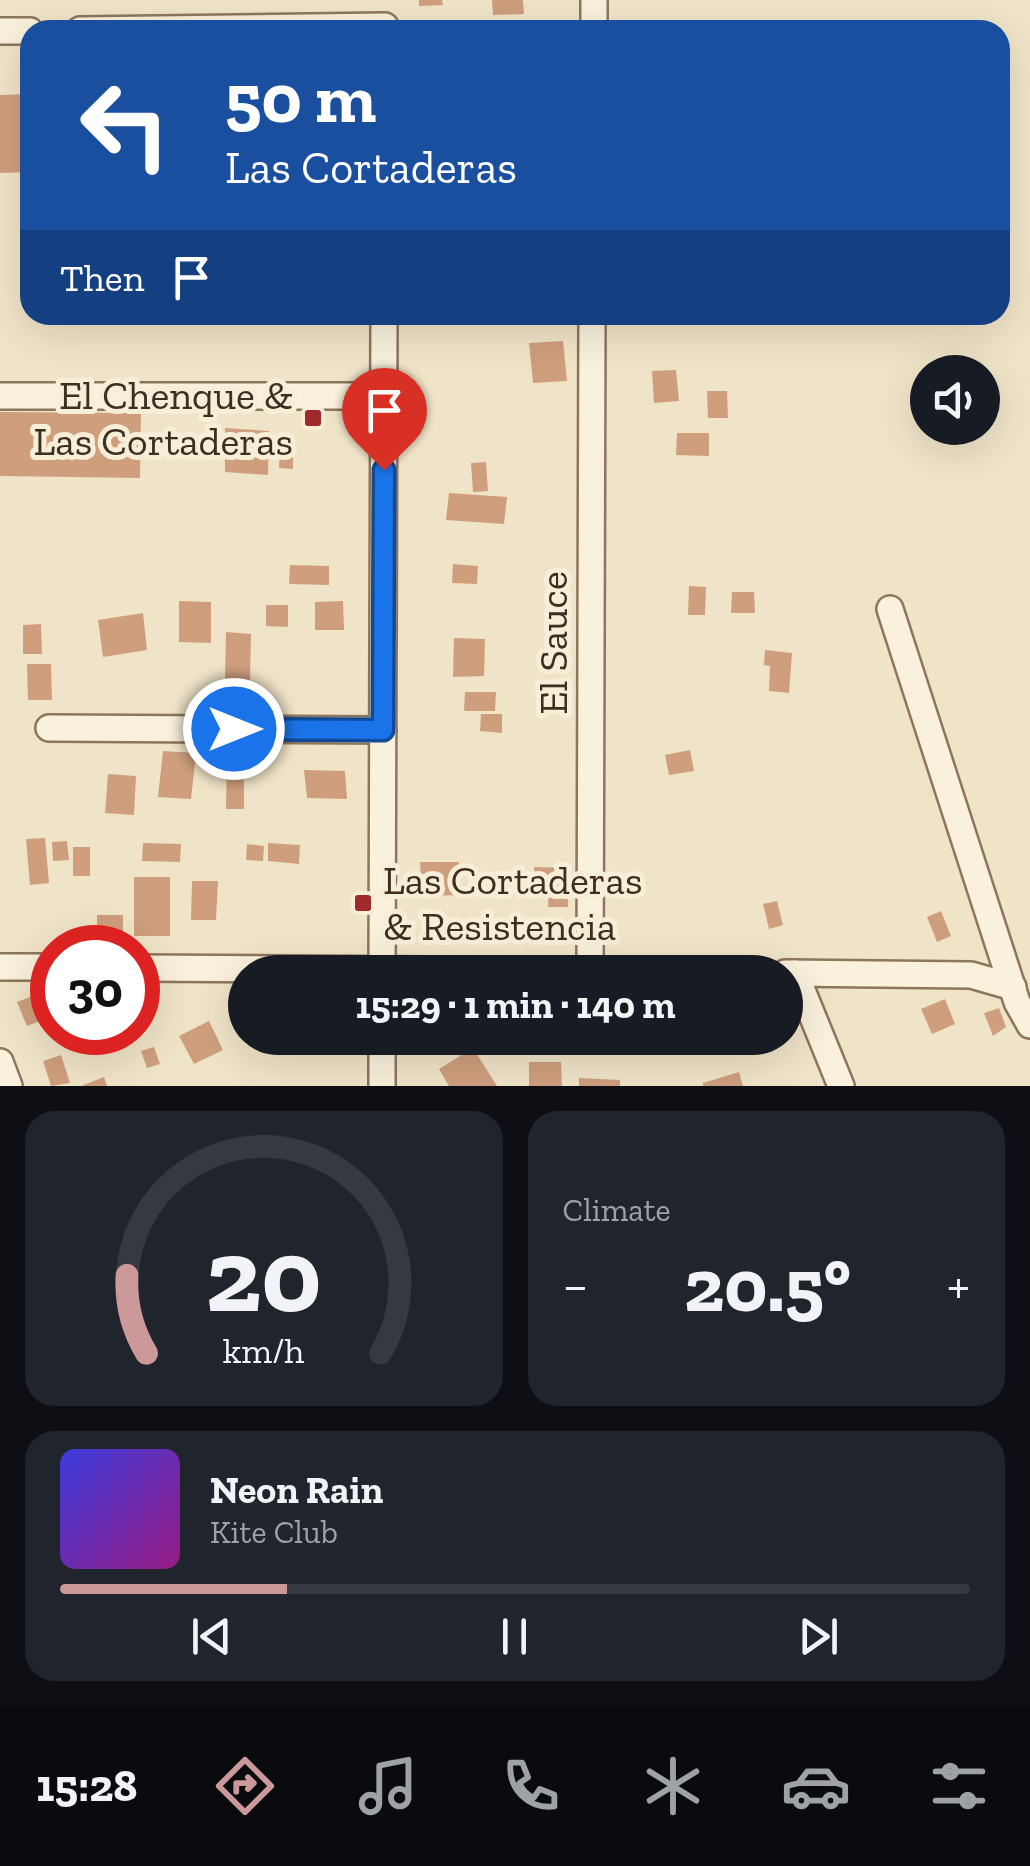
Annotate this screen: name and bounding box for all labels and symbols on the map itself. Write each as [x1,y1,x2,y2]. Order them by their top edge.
pin [342,368,427,471]
place label: El Chenque & Las Cortaderas [34,371,293,465]
marker: El Chenque & Las Cortaderas [302,407,324,429]
street label: El Sauce [529,571,577,715]
position arrow [182,677,286,781]
place label: Las Cortaderas & Resistencia [383,856,642,950]
marker: Las Cortaderas & Resistencia [352,892,374,914]
speed limit sign: 30 [30,925,160,1055]

